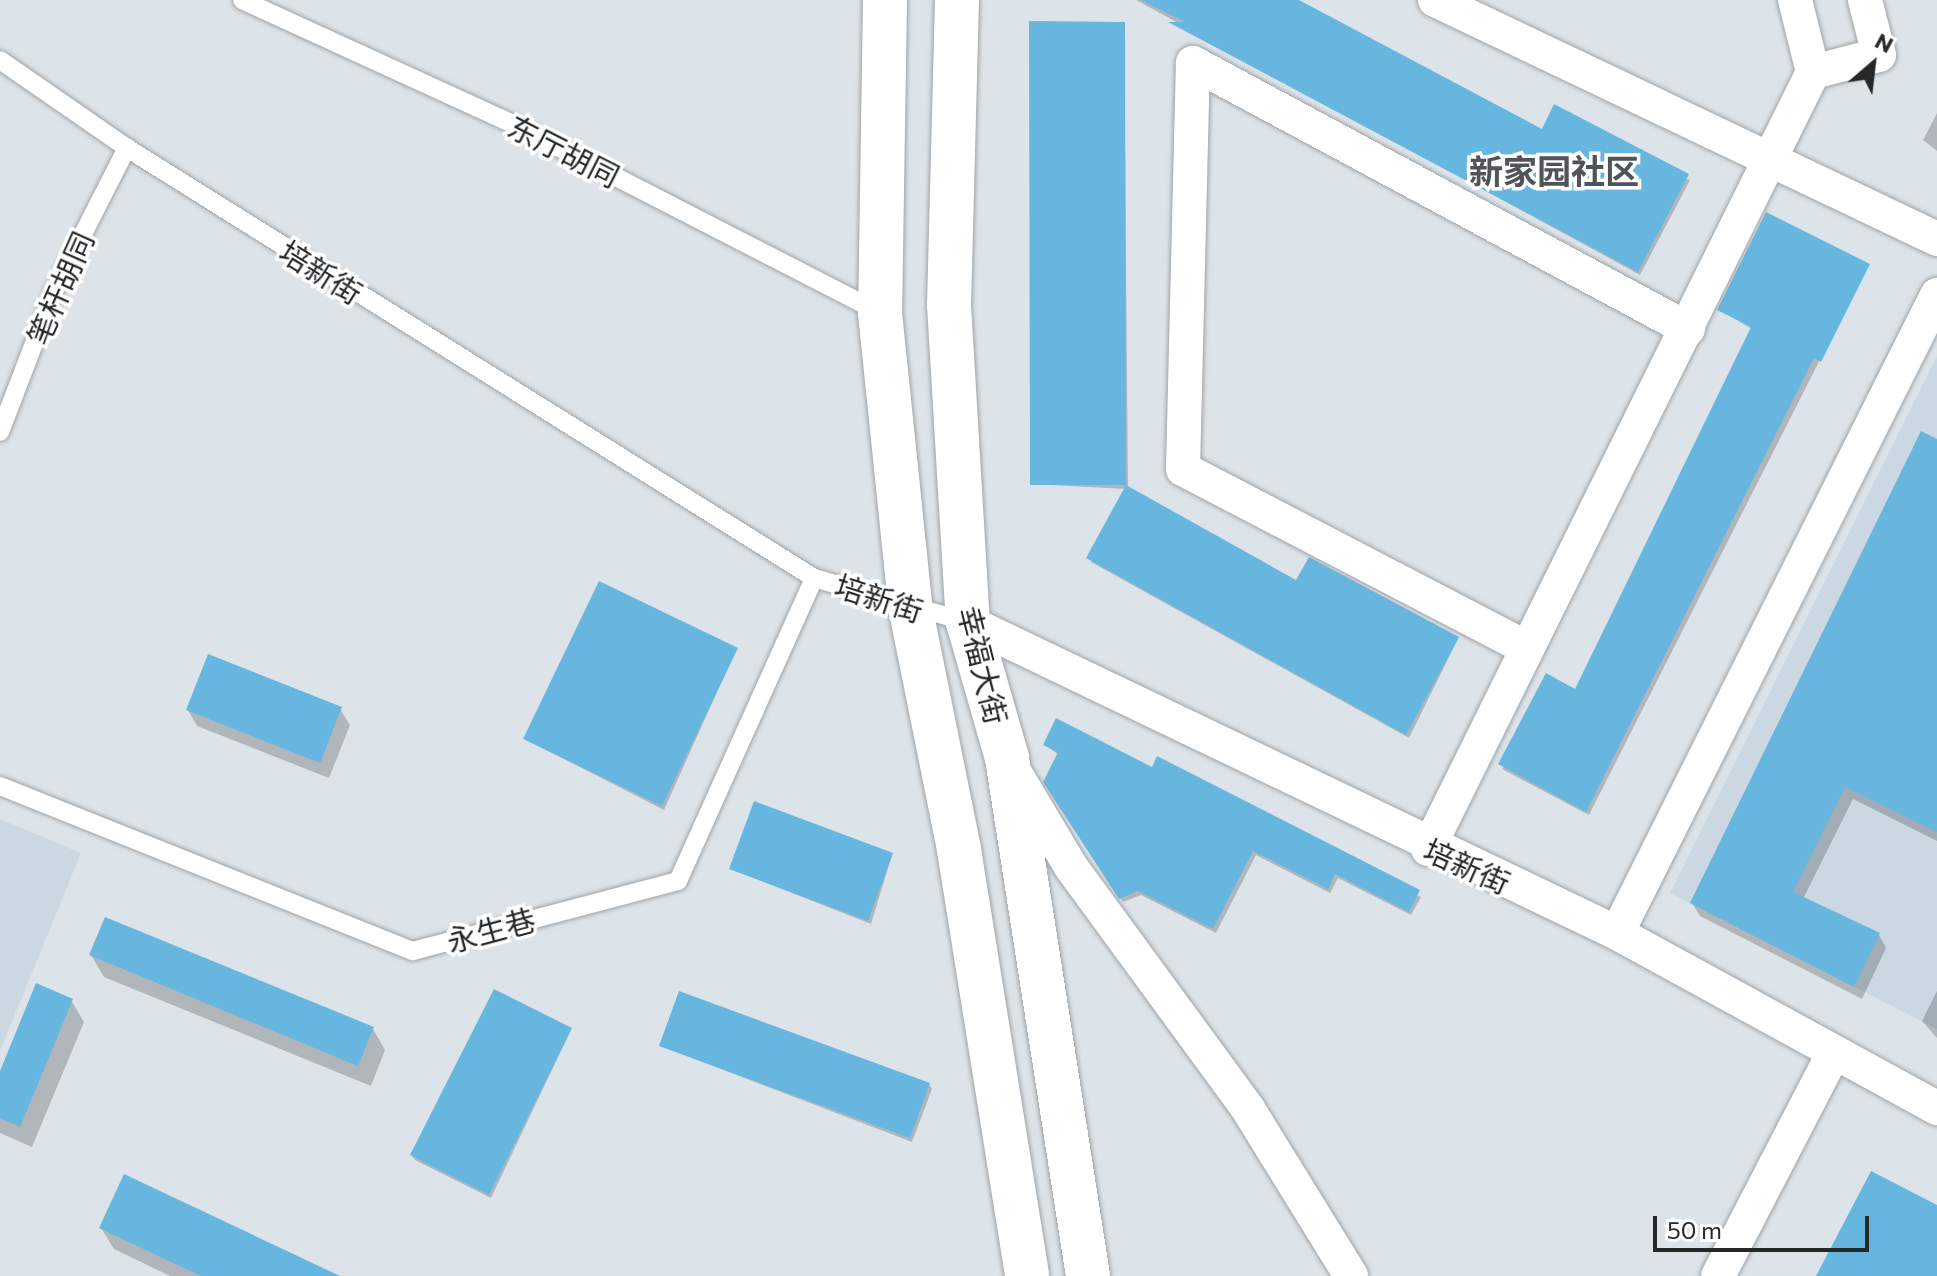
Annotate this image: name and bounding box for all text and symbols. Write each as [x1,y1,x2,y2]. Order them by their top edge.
north arrow [1833,24,1913,104]
text: N [1871,27,1898,58]
street label: 东厅胡同 [502,108,626,194]
district label: 新家园社区 [1469,151,1639,191]
street label: 笔杆胡同 [19,226,101,350]
street label: 培新街 [273,233,369,311]
street label: 培新街 [831,567,927,629]
street label: 幸福大街 [951,602,1015,728]
street label: 培新街 [1419,831,1515,901]
street label: 永生巷 [443,901,539,959]
scale bar [1657,1200,1873,1250]
text: 50 m [1667,1215,1722,1244]

